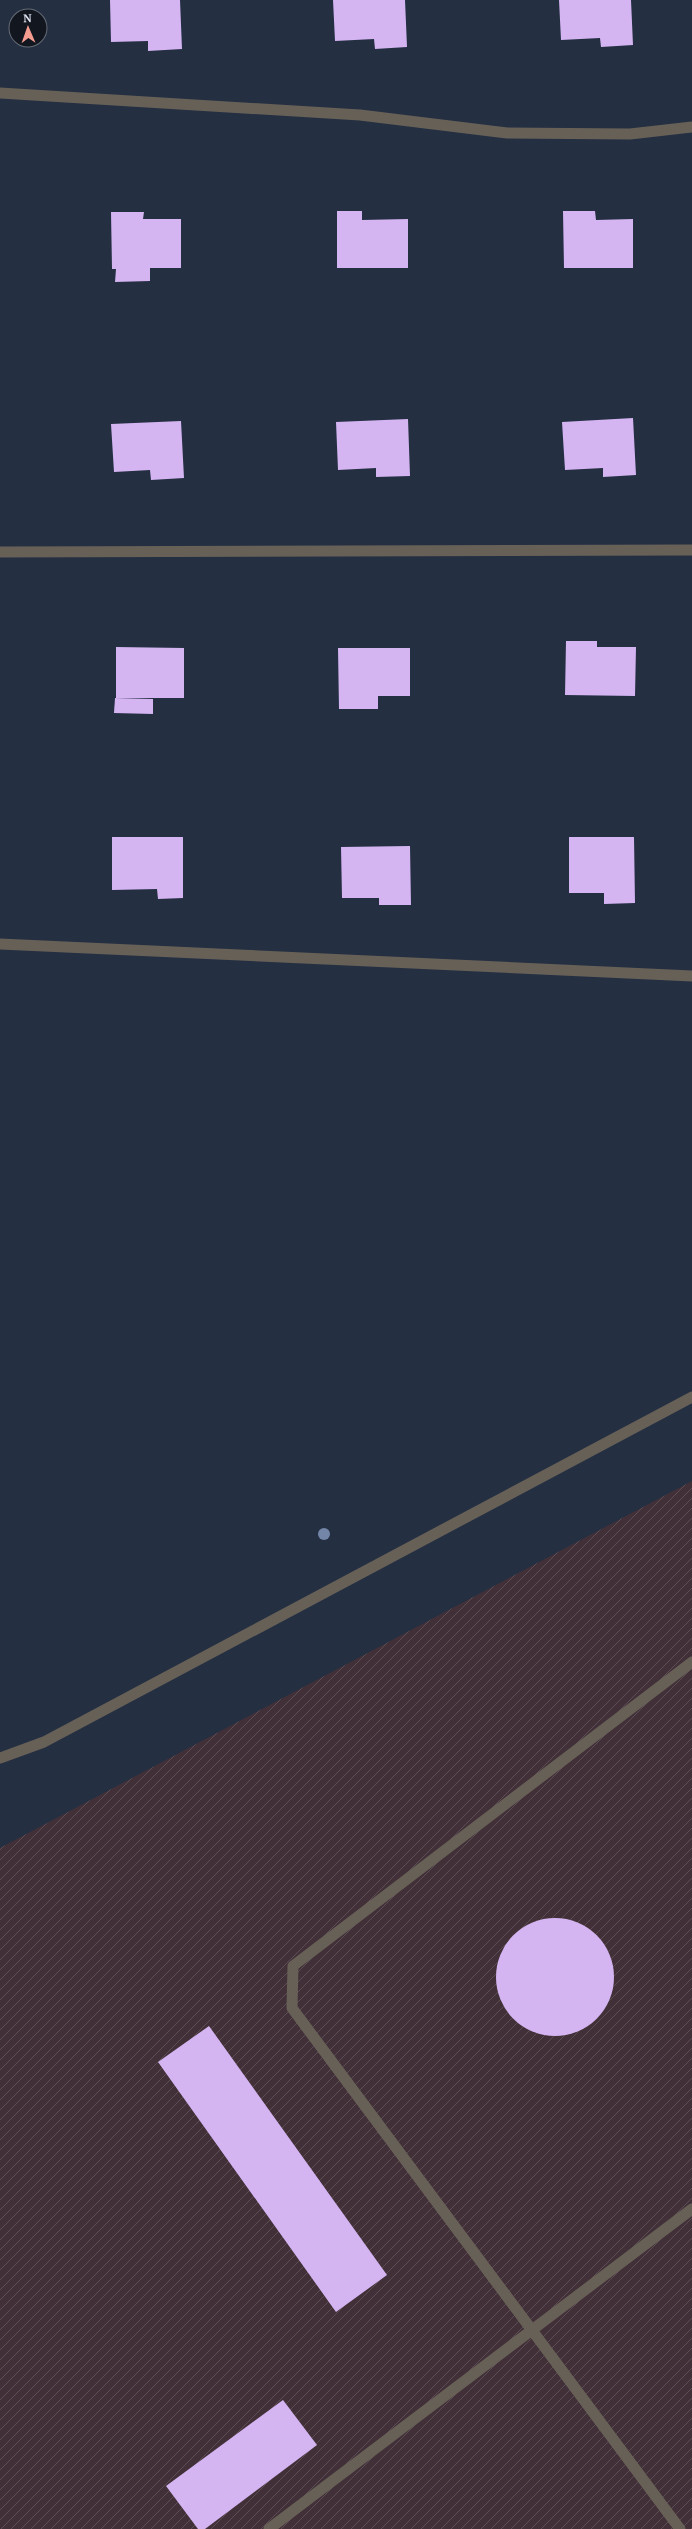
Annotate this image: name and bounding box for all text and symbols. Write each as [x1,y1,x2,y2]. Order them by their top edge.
north arrow [8,8,48,48]
text: N [23,11,33,25]

